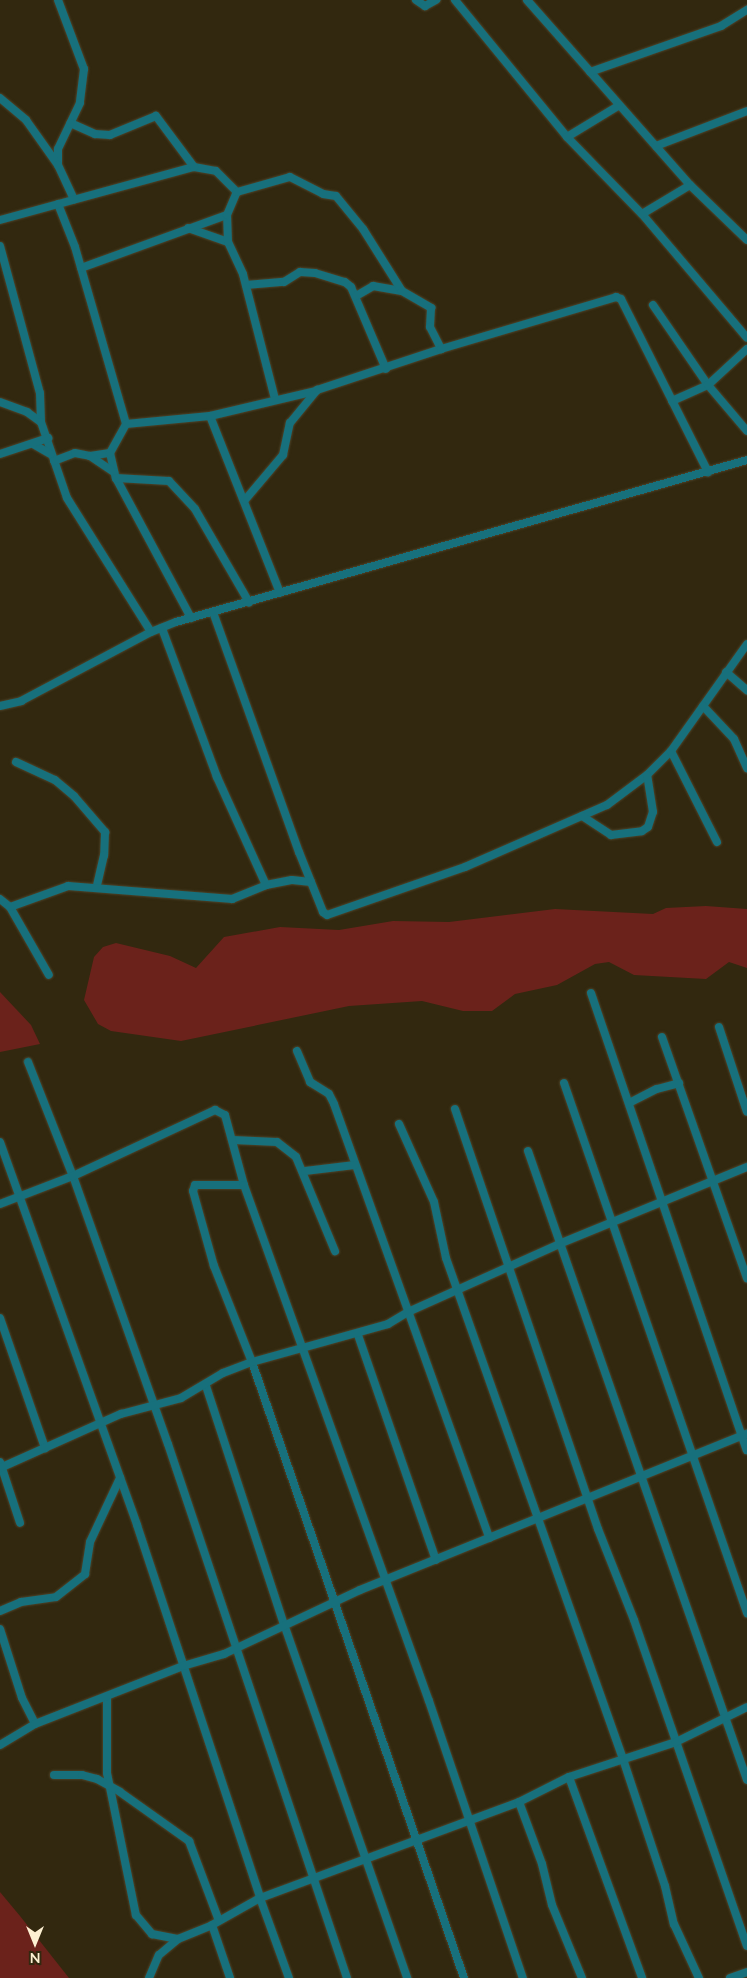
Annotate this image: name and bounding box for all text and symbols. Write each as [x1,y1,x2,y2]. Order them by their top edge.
north arrow [10,1918,60,1968]
text: N [30,1950,40,1967]

